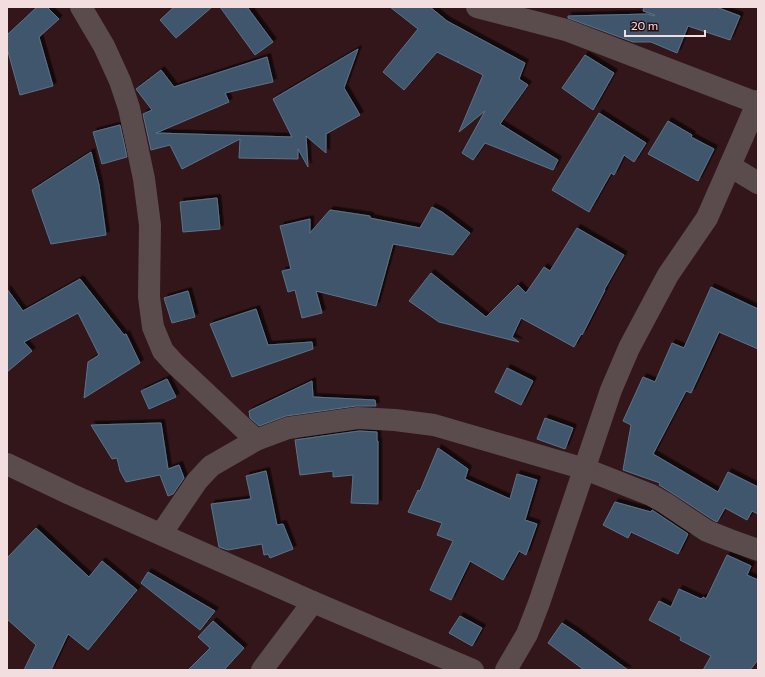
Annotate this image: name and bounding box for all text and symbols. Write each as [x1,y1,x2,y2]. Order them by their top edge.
scale bar [625,12,705,38]
text: 20 m [631,18,658,32]

